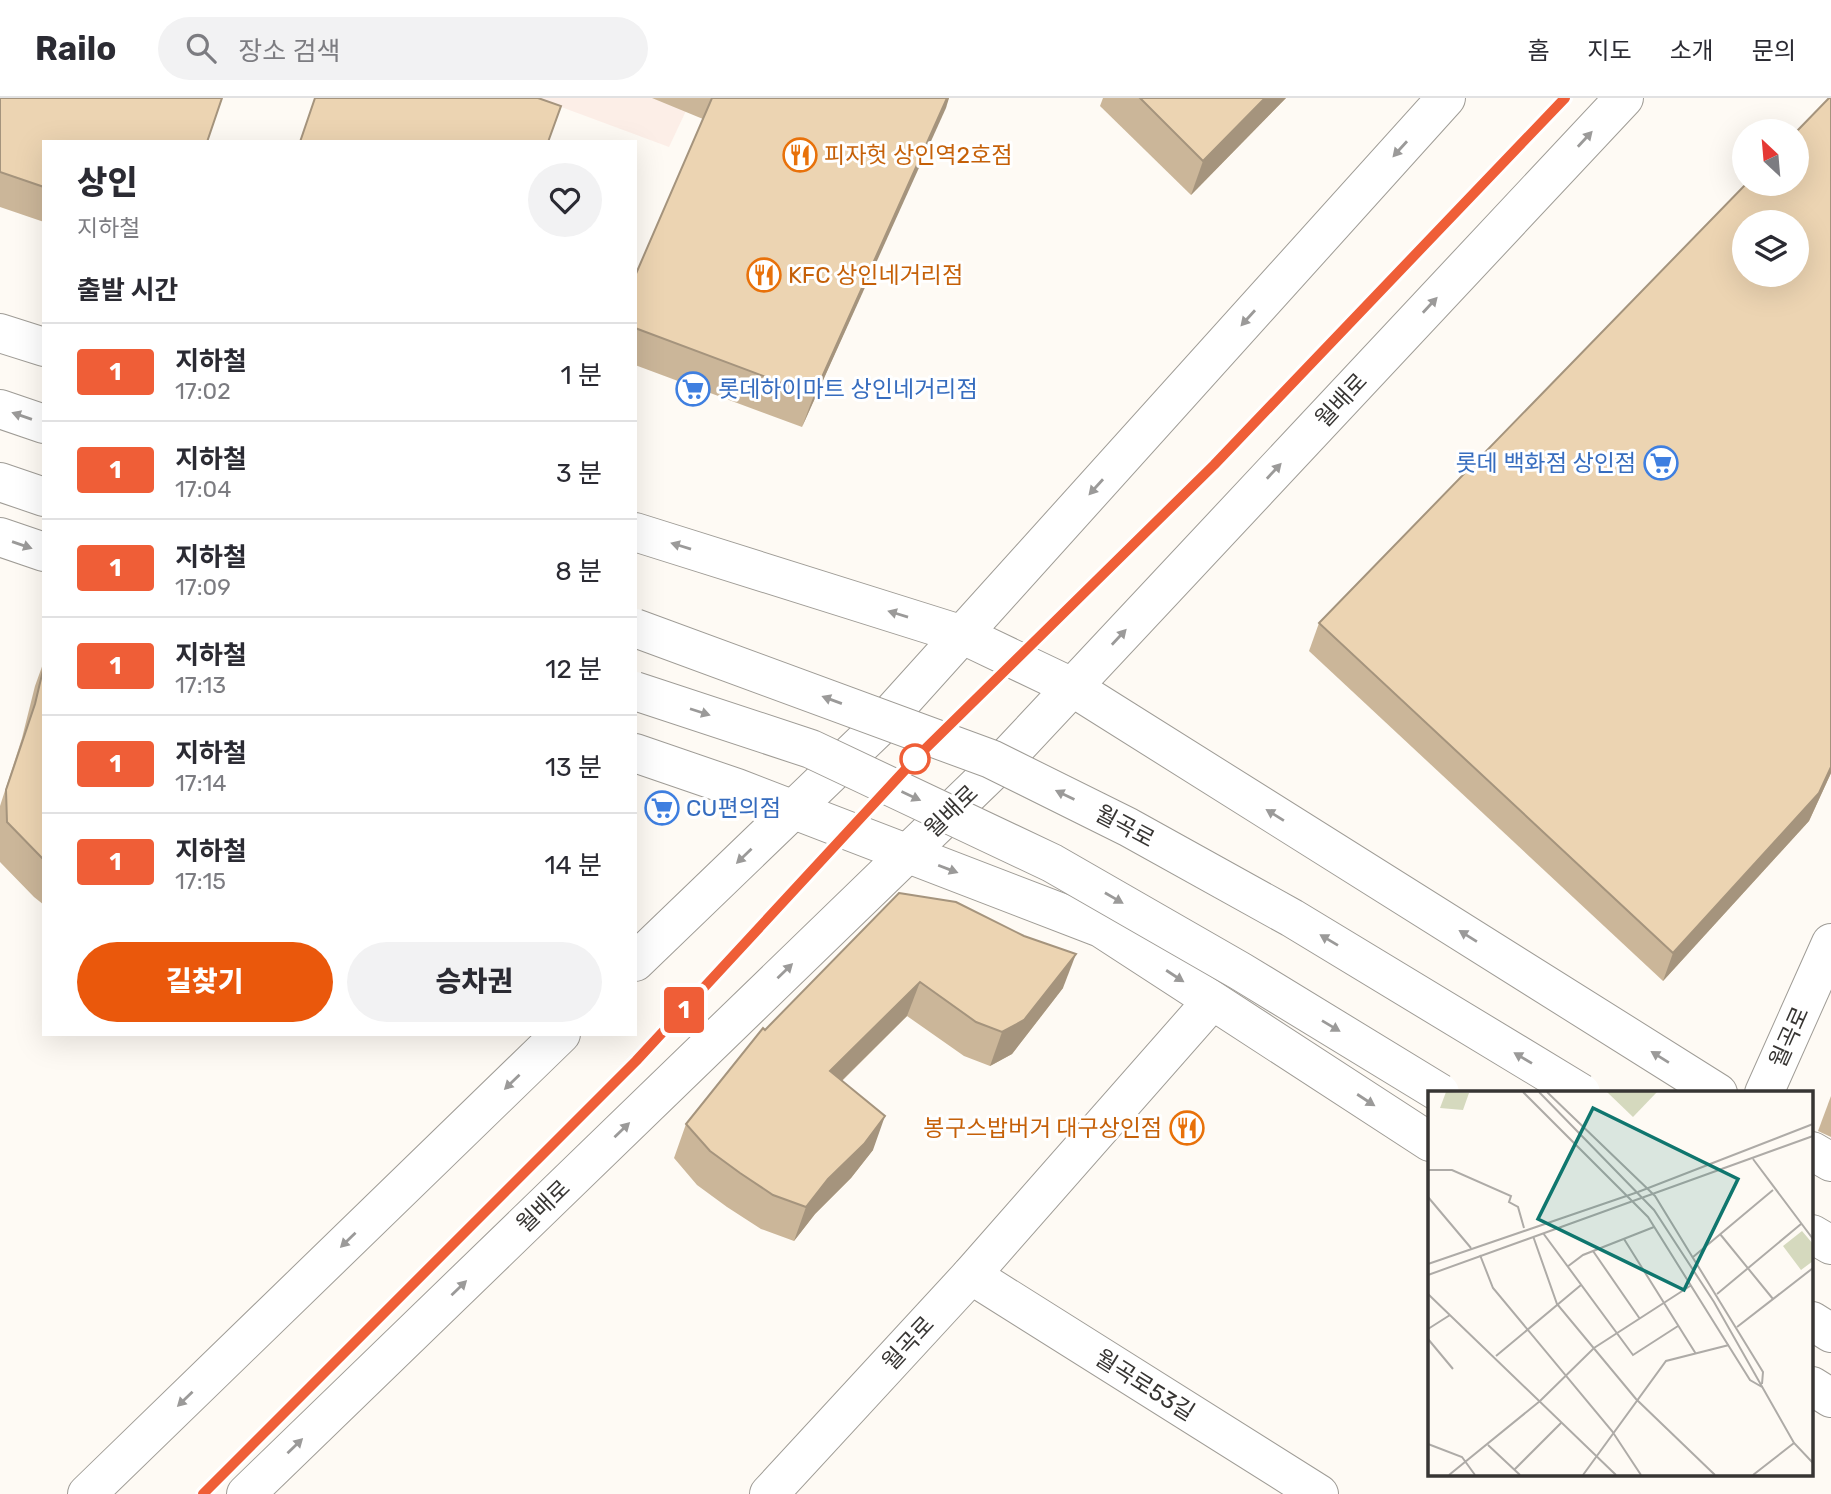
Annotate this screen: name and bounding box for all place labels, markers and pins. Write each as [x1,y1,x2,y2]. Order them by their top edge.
restaurant icon: 피자헛 상인역2호점 [781,136,819,174]
place label: 피자헛 상인역2호점 [824,141,1012,169]
restaurant icon: KFC 상인네거리점 [745,256,783,294]
place label: KFC 상인네거리점 [788,261,963,289]
supermarket icon: 롯데하이마트 상인네거리점 [674,370,712,408]
place label: 롯데하이마트 상인네거리점 [718,375,978,403]
supermarket icon: 롯데 백화점 상인점 [1642,444,1680,482]
place label: 롯데 백화점 상인점 [1455,449,1636,477]
unlabelled marker [900,744,930,774]
supermarket icon: CU편의점 [643,789,681,827]
place label: CU편의점 [686,794,781,822]
restaurant icon: 봉구스밥버거 대구상인점 [1168,1109,1206,1147]
place label: 봉구스밥버거 대구상인점 [924,1114,1162,1142]

